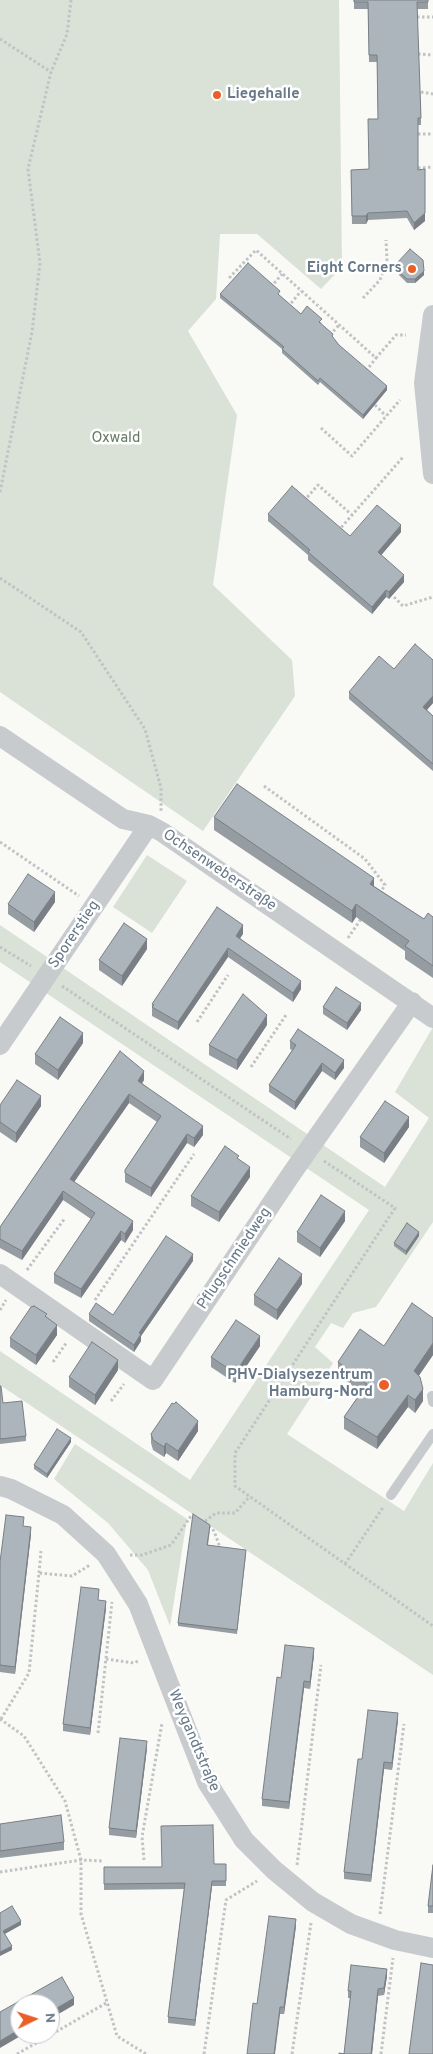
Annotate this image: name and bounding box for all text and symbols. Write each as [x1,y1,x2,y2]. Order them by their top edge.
place label: Liegehalle [227,86,300,104]
marker: Liegehalle [211,89,223,101]
place label: Eight Corners [307,260,402,278]
marker: Eight Corners [406,263,418,275]
park label: Oxwald [92,430,140,448]
street label: Ochsenweberstraße [159,826,279,916]
street label: Sporerstieg [46,898,104,972]
street label: Pflugschmiedweg [194,1205,276,1313]
place label: PHV-Dialysezentrum Hamburg-Nord [227,1367,373,1402]
marker: PHV-Dialysezentrum Hamburg-Nord [377,1378,391,1392]
street label: Weygandtstraße [163,1687,223,1795]
north arrow [10,1994,60,2044]
text: N [41,2012,58,2024]

